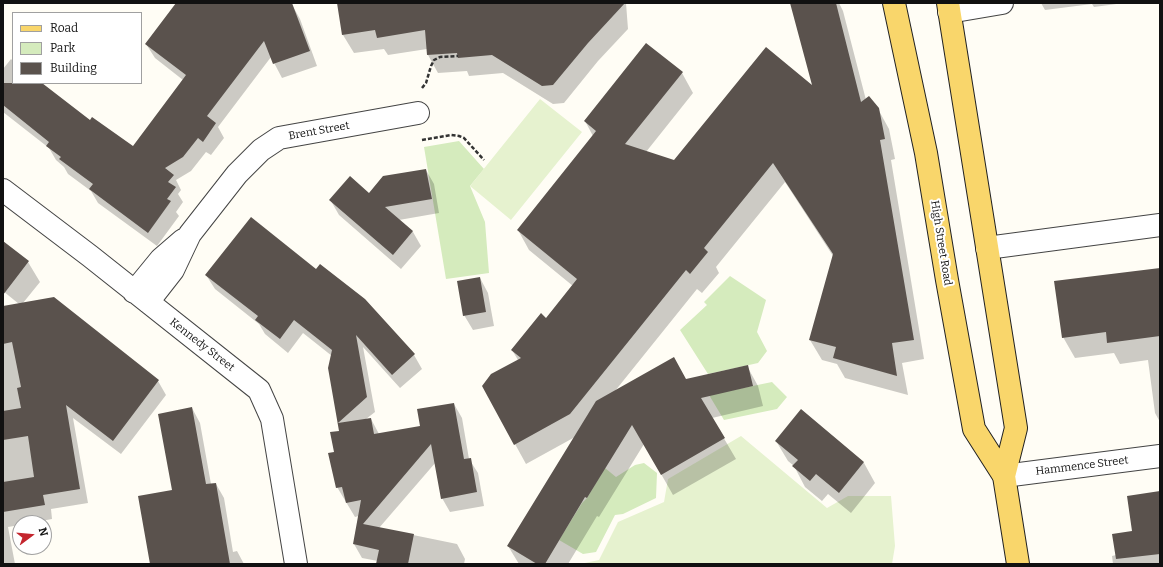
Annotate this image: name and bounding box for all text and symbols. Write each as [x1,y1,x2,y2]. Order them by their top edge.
legend [12,12,142,84]
text: Road [50,21,78,35]
text: Park [50,41,75,55]
text: Building [50,61,97,75]
street label: Brent Street [287,119,351,143]
street label: High Street Road [928,199,954,287]
street label: Kennedy Street [167,316,237,374]
street label: Hammence Street [1035,454,1129,478]
north arrow [12,515,52,555]
text: N [36,526,50,538]

